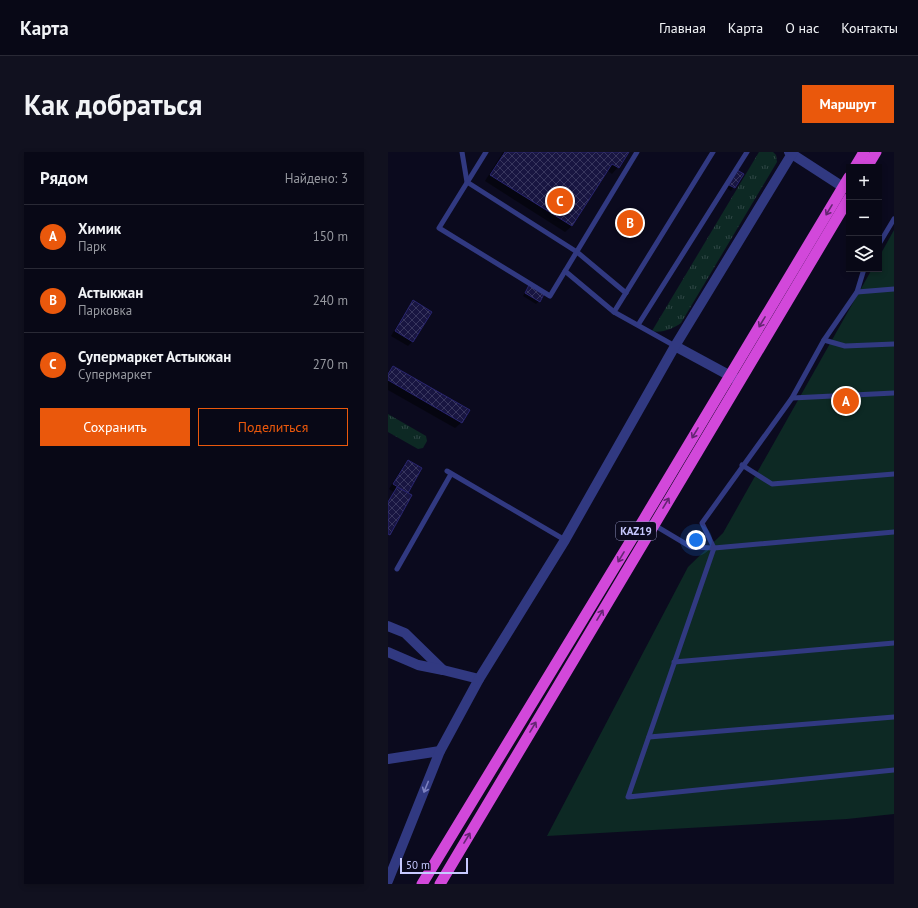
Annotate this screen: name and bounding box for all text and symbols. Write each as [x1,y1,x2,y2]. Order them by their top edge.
text: Карта [20,16,69,40]
text: Главная [659,19,706,37]
text: Карта [728,19,763,37]
text: О нас [785,19,819,37]
text: Контакты [841,19,898,37]
button: Маршрут [802,85,894,123]
text: Как добраться [24,86,202,123]
map controls [846,164,882,272]
button: + [846,164,882,200]
text: Рядом [40,167,88,189]
text: Найдено: 3 [285,170,348,187]
pin: C [547,186,573,216]
button: − [846,200,882,236]
one-way arrow [825,204,833,215]
pin: B [617,208,643,238]
text: Химик [78,219,121,238]
text: A [49,228,57,245]
text: 150 m [313,228,348,245]
button: layers [846,236,882,272]
text: Парк [78,238,106,255]
text: Астыкжан [78,283,143,302]
text: B [49,292,57,309]
text: 240 m [313,292,348,309]
text: Парковка [78,302,132,319]
one-way arrow [758,316,766,328]
text: Супермаркет Астыкжан [78,347,231,366]
text: C [49,356,57,373]
text: 270 m [313,356,348,373]
text: Супермаркет [78,366,152,383]
pin: A [833,386,859,416]
button: Сохранить [40,408,190,446]
button: Поделиться [198,408,348,446]
one-way arrow [691,427,699,439]
one-way arrow [663,497,671,509]
road number: KAZ19 [616,522,656,540]
your location [686,530,706,550]
one-way arrow [617,551,625,562]
one-way arrow [596,610,604,621]
one-way arrow [530,721,538,733]
one-way arrow [421,781,429,793]
one-way arrow [463,833,471,844]
scale bar [400,856,468,875]
text: 50 m [406,858,430,872]

